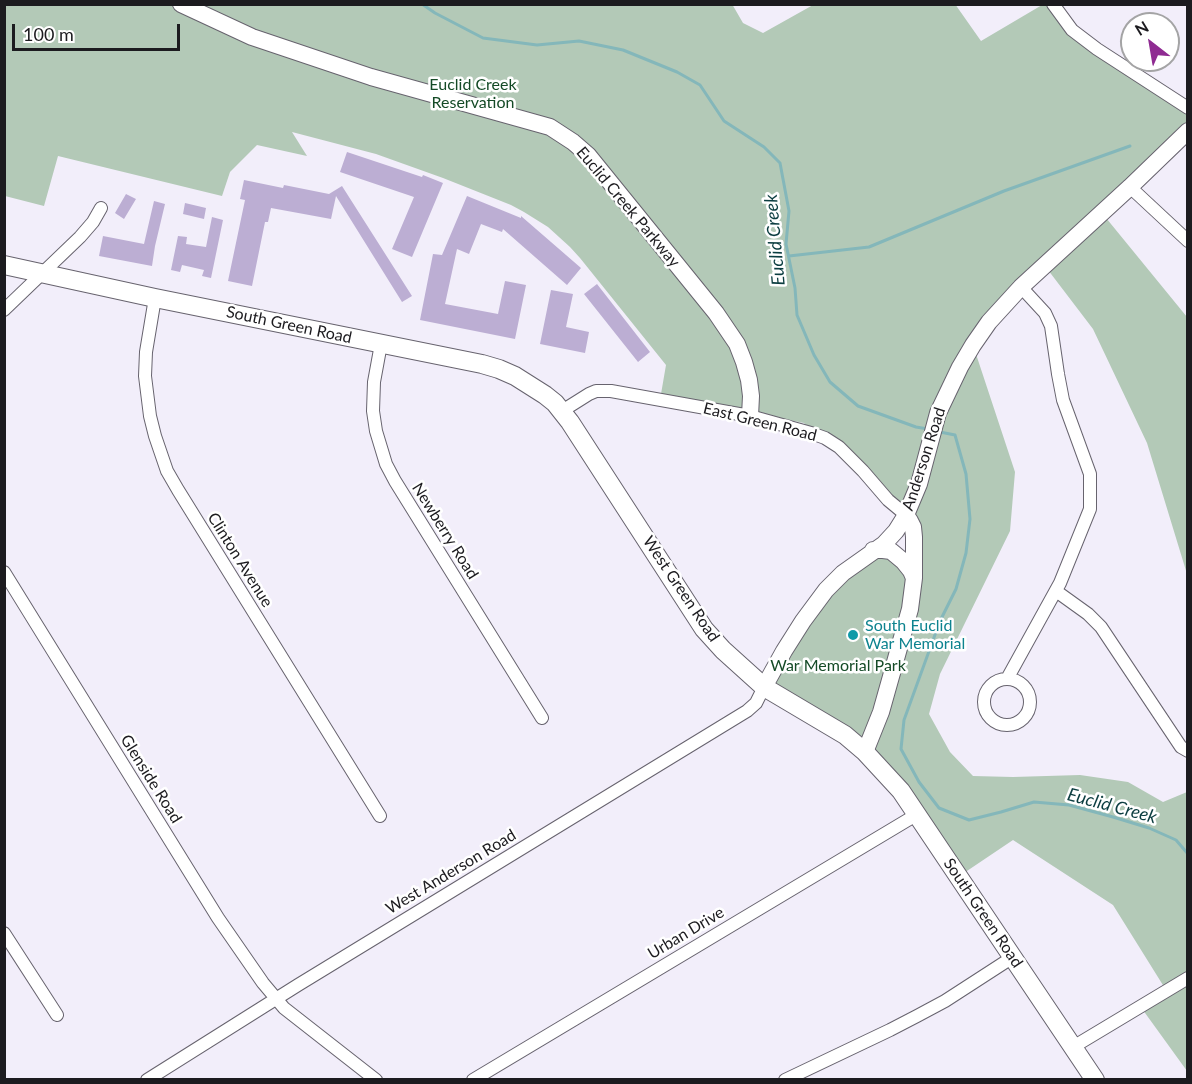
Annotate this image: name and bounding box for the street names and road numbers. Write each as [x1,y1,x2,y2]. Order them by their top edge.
street label: Euclid Creek Parkway [572,143,684,271]
street label: South Green Road [224,302,354,348]
street label: East Green Road [701,399,819,445]
street label: Anderson Road [898,405,950,513]
street label: Newberry Road [408,479,482,583]
street label: Clinton Avenue [203,509,277,611]
street label: West Green Road [639,533,723,645]
street label: Glenside Road [116,731,186,827]
street label: West Anderson Road [382,826,520,918]
street label: South Green Road [939,855,1027,971]
street label: Urban Drive [644,903,728,963]

